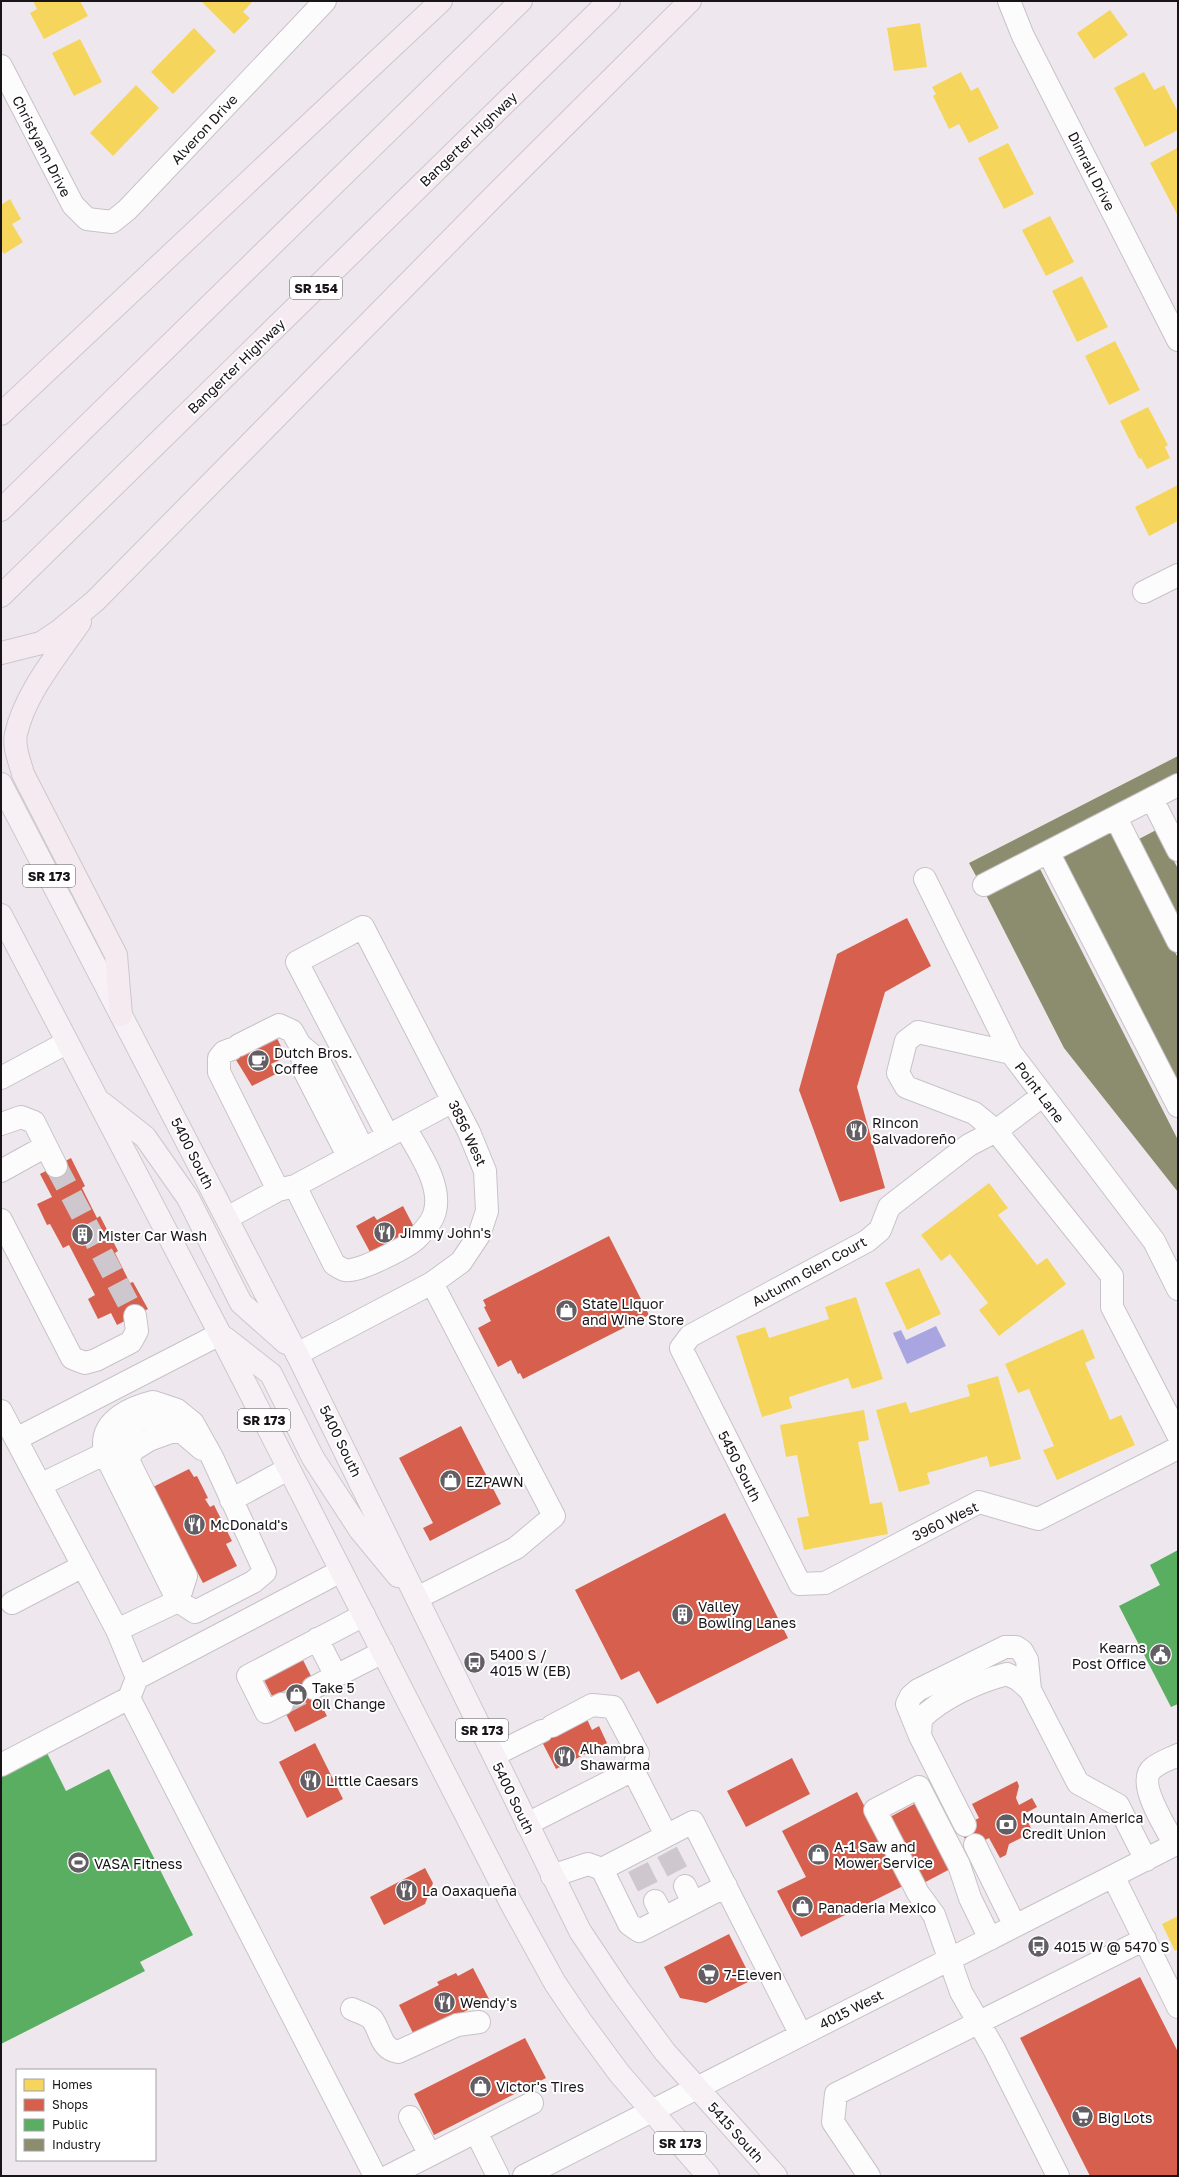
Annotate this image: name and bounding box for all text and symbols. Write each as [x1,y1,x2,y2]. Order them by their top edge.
street label: Bangerter Highway [416,88,520,190]
street label: Alveron Drive [167,90,241,168]
street label: Christyann Drive [9,93,75,199]
street label: Dimrall Drive [1065,129,1119,213]
road number: SR 154 [290,277,342,299]
street label: Bangerter Highway [184,315,288,417]
road number: SR 173 [23,865,75,887]
place label: Dutch Bros. Coffee [274,1044,352,1077]
cafe icon: Dutch Bros. Coffee [245,1047,271,1073]
street label: Point Lane [1012,1058,1068,1126]
street label: 3856 West [445,1097,491,1169]
place label: Rincon Salvadoreño [872,1114,956,1147]
street label: 5400 South [168,1115,218,1191]
restaurant icon: Rincon Salvadoreño [843,1117,869,1143]
restaurant icon: Jimmy John's [371,1219,397,1245]
building icon: Mister Car Wash [70,1222,96,1248]
place label: Jimmy John's [400,1224,491,1241]
place label: Mister Car Wash [98,1227,207,1244]
street label: Autumn Glen Court [749,1232,869,1310]
place label: State Liquor and Wine Store [582,1295,684,1328]
shop icon: State Liquor and Wine Store [553,1298,579,1324]
street label: 5400 South [316,1402,366,1480]
road number: SR 173 [238,1409,290,1431]
street label: 5450 South [715,1428,765,1504]
shop icon: EZPAWN [437,1468,463,1494]
place label: EZPAWN [466,1473,524,1490]
street label: 3960 West [909,1498,981,1544]
restaurant icon: McDonald's [182,1511,208,1537]
place label: McDonald's [210,1516,288,1533]
place label: Valley Bowling Lanes [698,1598,796,1631]
building icon: Valley Bowling Lanes [669,1601,695,1627]
place label: Kearns Post Office [1072,1639,1146,1672]
public building icon: Kearns Post Office [1148,1642,1174,1668]
place label: 5400 S / 4015 W (EB) [490,1646,571,1679]
bus stop icon: 5400 S / 4015 W (EB) [462,1649,488,1675]
place label: Take 5 Oil Change [312,1679,385,1712]
shop icon: Take 5 Oil Change [284,1682,310,1708]
road number: SR 173 [456,1719,508,1741]
place label: Alhambra Shawarma [580,1740,650,1773]
restaurant icon: Alhambra Shawarma [552,1743,578,1769]
street label: 5400 South [489,1759,539,1837]
restaurant icon: Little Caesars [298,1767,324,1793]
place label: Little Caesars [326,1772,419,1789]
place label: Mountain America Credit Union [1022,1809,1143,1842]
bank icon: Mountain America Credit Union [993,1812,1019,1838]
place label: A-1 Saw and Mower Service [834,1838,933,1871]
shop icon: A-1 Saw and Mower Service [805,1841,831,1867]
sports icon: VASA Fitness [66,1850,92,1876]
place label: VASA Fitness [94,1855,182,1872]
restaurant icon: La Oaxaqueña [394,1877,420,1903]
place label: La Oaxaqueña [422,1882,517,1899]
shop icon: Panaderia Mexico [790,1894,816,1920]
place label: Panaderia Mexico [818,1899,936,1916]
bus stop icon: 4015 W @ 5470 S [1026,1933,1052,1959]
place label: 4015 W @ 5470 S [1054,1938,1170,1955]
supermarket icon: 7-Eleven [695,1961,721,1987]
place label: 7-Eleven [724,1966,782,1983]
street label: 4015 West [816,1986,886,2032]
restaurant icon: Wendy's [431,1989,457,2015]
place label: Wendy's [460,1994,517,2011]
legend [16,2069,156,2161]
shop icon: Victor's Tires [467,2073,493,2099]
text: Homes [52,2077,92,2092]
place label: Victor's Tires [496,2078,584,2095]
text: Shops [52,2097,88,2112]
street label: 5415 South [705,2098,767,2166]
supermarket icon: Big Lots [1069,2104,1095,2130]
place label: Big Lots [1098,2109,1153,2126]
text: Public [52,2117,89,2132]
road number: SR 173 [654,2132,706,2154]
text: Industry [52,2137,101,2152]

